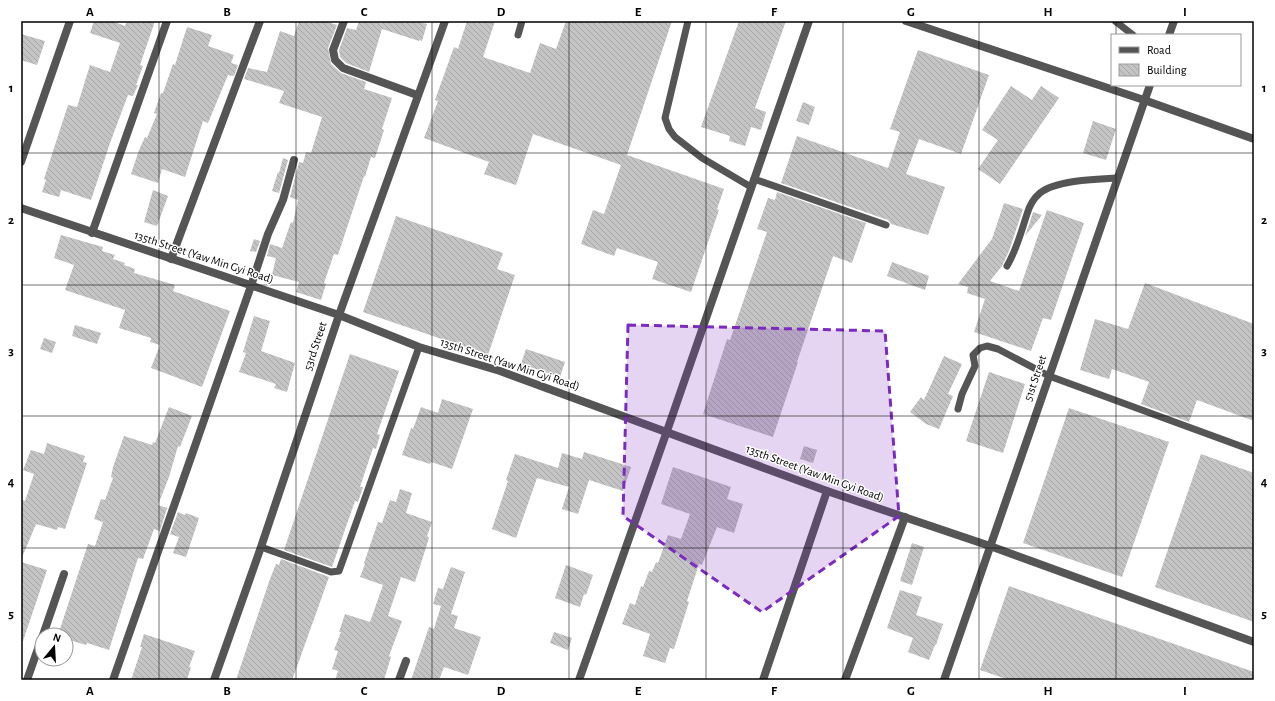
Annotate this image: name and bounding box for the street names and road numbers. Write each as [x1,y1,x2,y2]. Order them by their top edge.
street label: 135th Street (Yaw Min Gyi Road) [132,229,275,286]
street label: 53rd Street [302,320,329,372]
street label: 135th Street (Yaw Min Gyi Road) [438,336,581,393]
street label: 51st Street [1022,353,1048,402]
street label: 135th Street (Yaw Min Gyi Road) [744,442,886,505]

